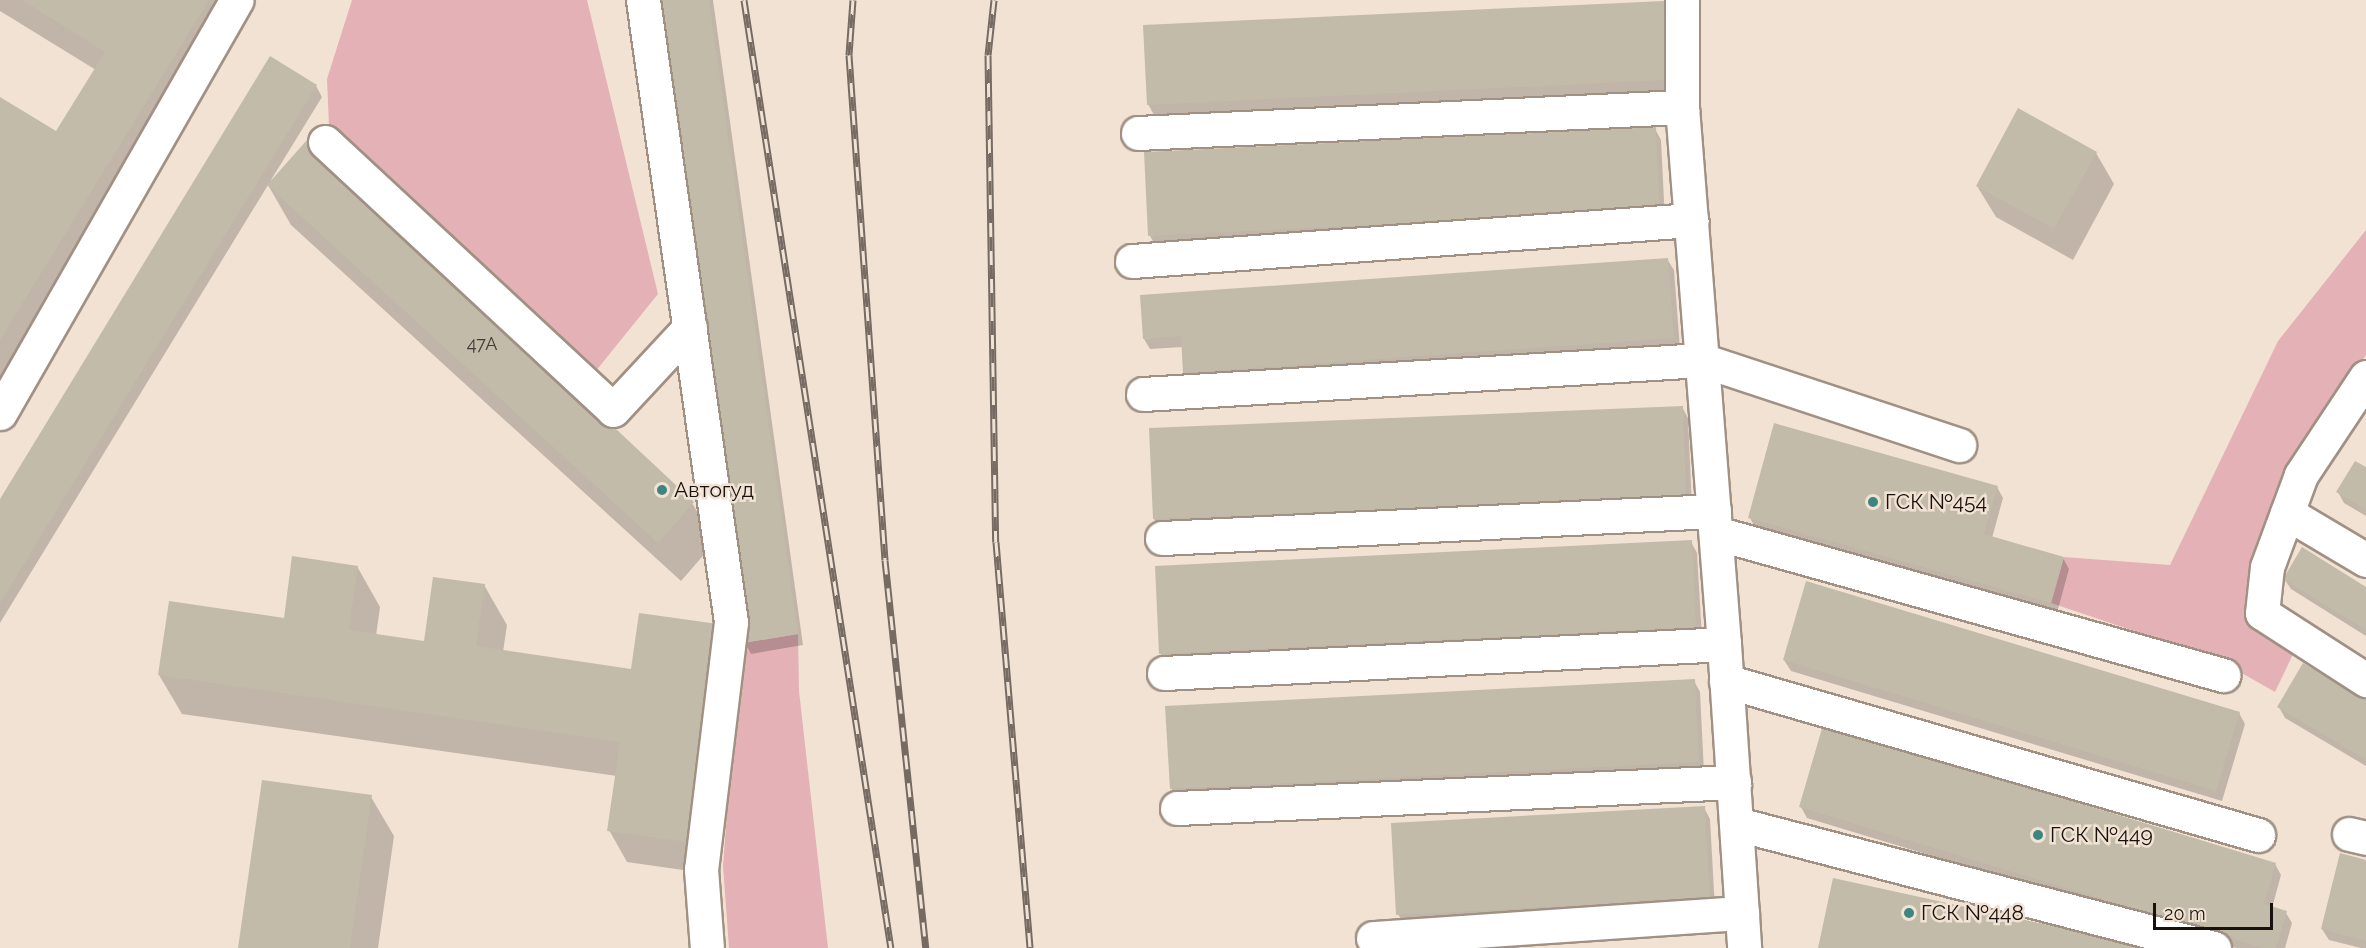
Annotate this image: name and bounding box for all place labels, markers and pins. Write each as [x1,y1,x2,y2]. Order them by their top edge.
place label: Автогуд [674,477,754,503]
marker: Автогуд [655,483,669,497]
place label: ГСК №454 [1885,489,1987,515]
marker: ГСК №454 [1866,495,1880,509]
place label: ГСК №449 [2050,822,2153,848]
marker: ГСК №449 [2031,828,2045,842]
place label: ГСК №448 [1921,900,2024,926]
marker: ГСК №448 [1902,906,1916,920]

